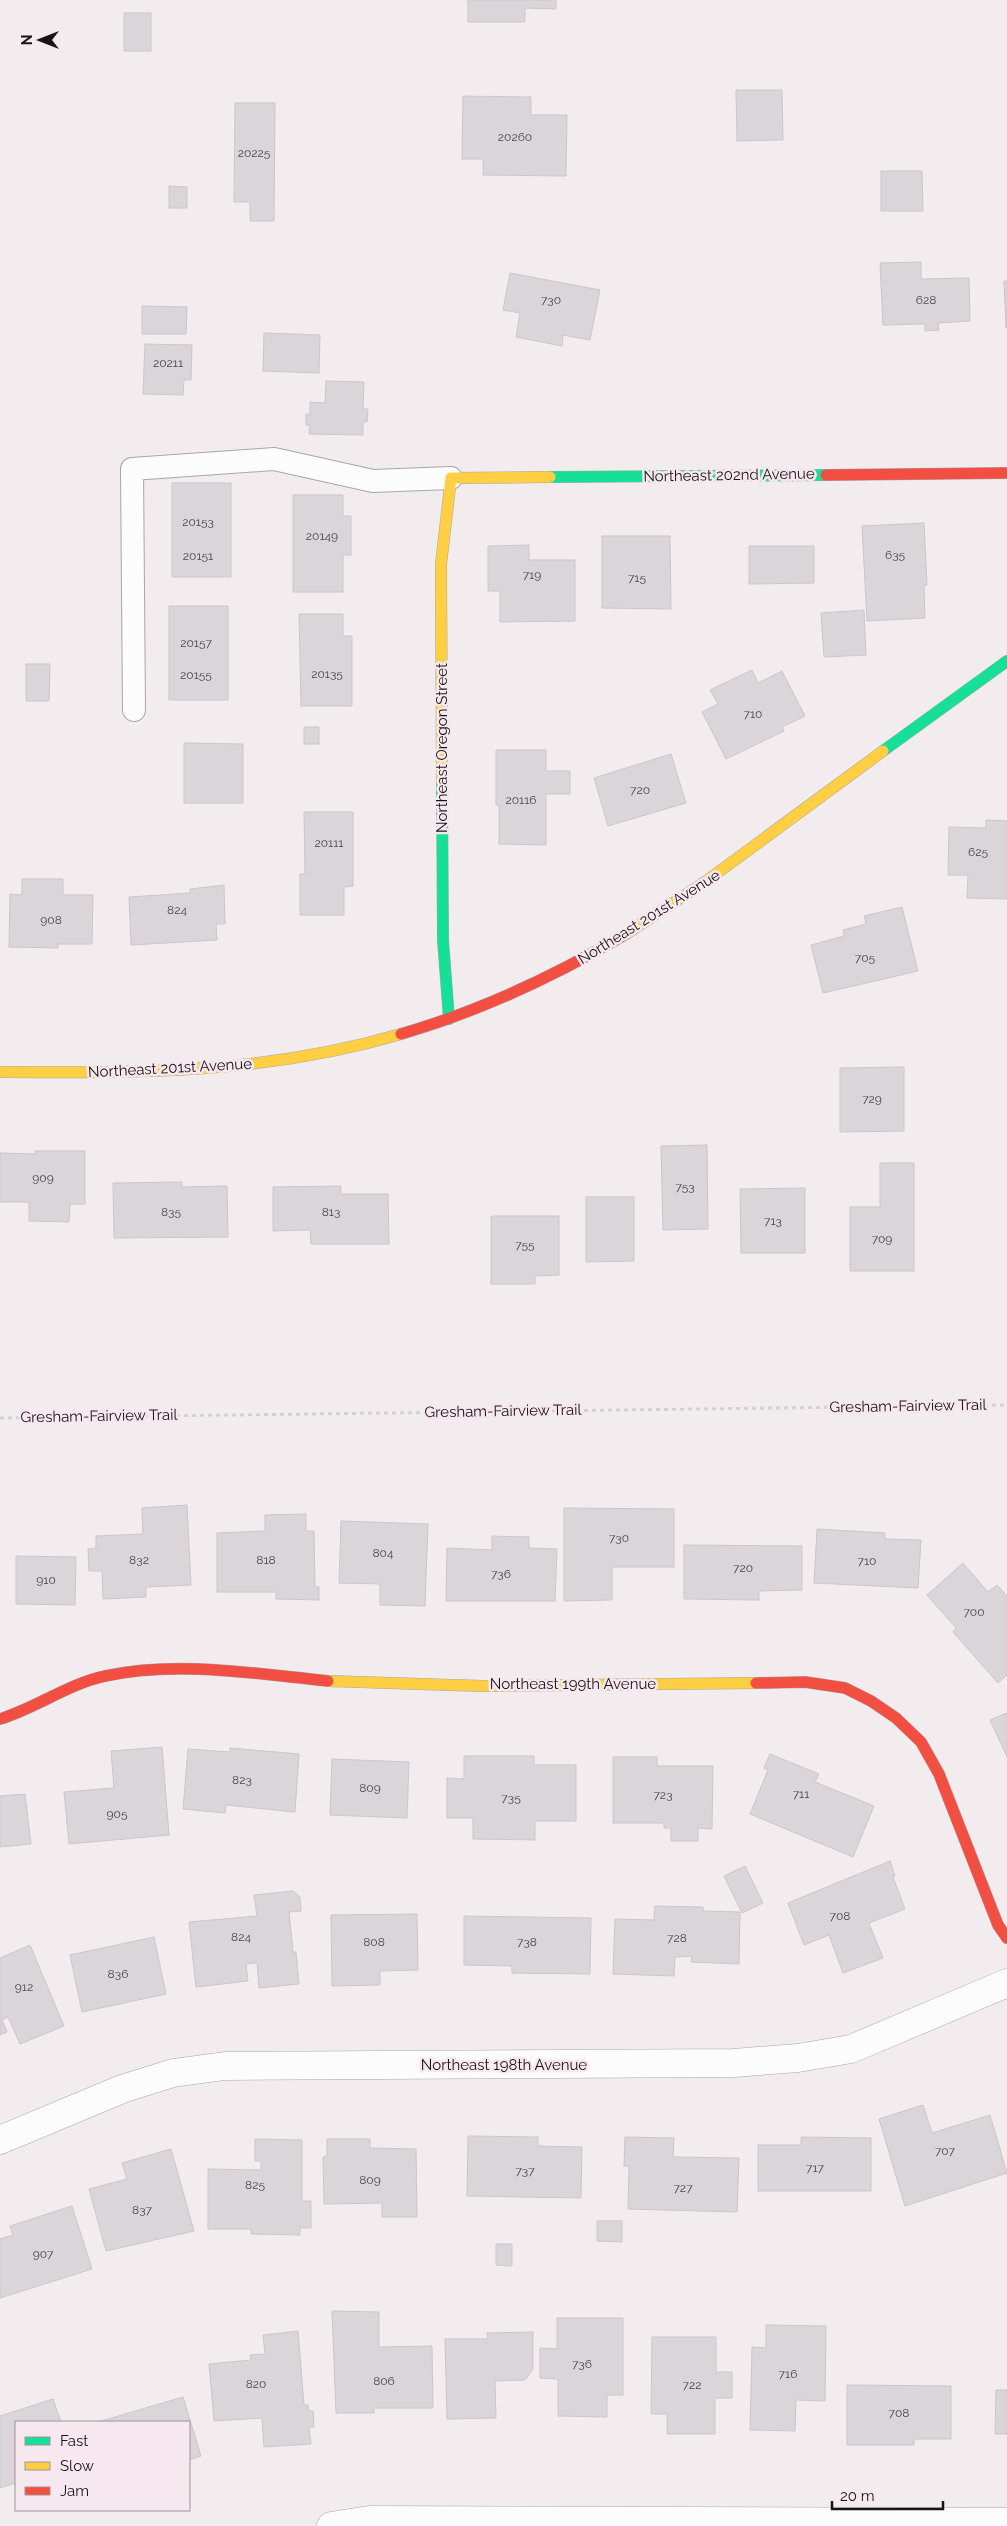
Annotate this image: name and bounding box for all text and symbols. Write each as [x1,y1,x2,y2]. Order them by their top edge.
north arrow [15,15,65,65]
text: N [19,35,35,45]
house number: 20260 [498,130,532,144]
house number: 20225 [238,146,271,160]
house number: 730 [541,293,561,307]
house number: 628 [916,293,936,307]
house number: 20211 [153,356,183,370]
street label: Northeast 202nd Avenue [643,465,815,485]
house number: 20153 [182,515,214,529]
house number: 20149 [306,529,338,543]
house number: 635 [885,548,906,562]
house number: 20151 [183,549,213,563]
house number: 719 [523,568,541,582]
house number: 715 [628,571,647,585]
house number: 20157 [180,636,212,650]
street label: Northeast Oregon Street [433,663,451,833]
house number: 20135 [311,667,343,681]
house number: 20155 [180,668,212,682]
house number: 710 [744,707,762,721]
house number: 720 [630,783,650,797]
house number: 20116 [505,793,537,807]
house number: 20111 [314,836,344,850]
house number: 625 [968,845,988,859]
street label: Northeast 201st Avenue [575,866,724,968]
house number: 824 [167,903,187,917]
house number: 908 [40,913,62,927]
house number: 705 [855,951,876,965]
street label: Northeast 201st Avenue [88,1055,253,1081]
house number: 729 [862,1092,882,1106]
house number: 909 [32,1171,54,1185]
house number: 753 [675,1180,695,1194]
house number: 835 [161,1205,181,1219]
house number: 813 [322,1205,340,1219]
house number: 713 [764,1214,782,1228]
house number: 709 [872,1232,892,1246]
house number: 755 [515,1238,535,1252]
street label: Gresham-Fairview Trail [829,1396,988,1416]
street label: Gresham-Fairview Trail [424,1401,583,1421]
street label: Gresham-Fairview Trail [20,1406,179,1426]
house number: 730 [609,1531,629,1545]
house number: 804 [372,1546,394,1560]
house number: 832 [129,1553,149,1567]
house number: 818 [256,1553,276,1567]
house number: 710 [858,1554,876,1568]
house number: 720 [733,1561,753,1575]
house number: 736 [491,1567,511,1581]
house number: 910 [36,1573,56,1587]
house number: 700 [963,1605,985,1619]
street label: Northeast 199th Avenue [490,1675,656,1693]
house number: 823 [232,1773,252,1787]
house number: 809 [359,1781,381,1795]
house number: 711 [793,1787,809,1801]
house number: 723 [653,1788,673,1802]
house number: 735 [501,1791,521,1805]
house number: 905 [107,1807,128,1821]
house number: 708 [830,1909,850,1923]
house number: 824 [231,1930,251,1944]
house number: 728 [667,1931,687,1945]
house number: 808 [363,1935,385,1949]
house number: 738 [517,1935,537,1949]
house number: 836 [108,1967,128,1981]
house number: 912 [15,1980,33,1994]
street label: Northeast 198th Avenue [421,2056,587,2074]
house number: 707 [935,2144,956,2158]
house number: 717 [806,2161,825,2175]
house number: 737 [515,2164,535,2178]
house number: 809 [359,2173,381,2187]
house number: 825 [245,2178,265,2192]
house number: 727 [673,2181,693,2195]
house number: 837 [132,2203,153,2217]
house number: 907 [33,2247,54,2261]
house number: 736 [572,2357,592,2371]
house number: 716 [779,2367,797,2381]
house number: 806 [373,2374,395,2388]
house number: 820 [246,2377,266,2391]
house number: 722 [683,2378,701,2392]
house number: 708 [889,2406,909,2420]
legend [15,2421,190,2511]
text: Fast [60,2432,88,2450]
text: Slow [60,2457,94,2475]
scale bar [832,2478,943,2510]
text: Jam [60,2482,89,2500]
text: 20 m [840,2487,875,2505]

